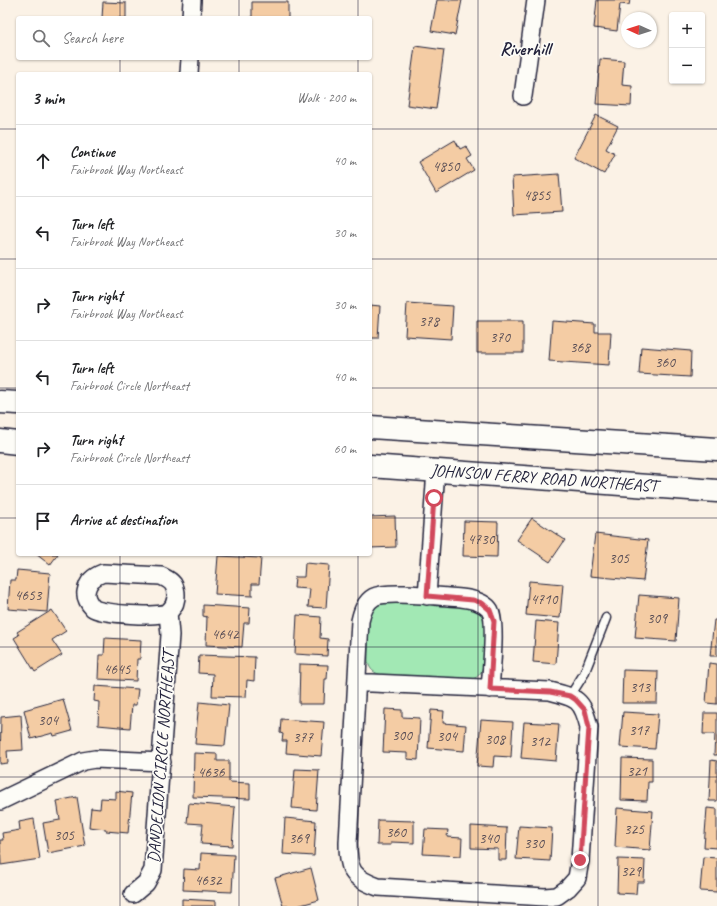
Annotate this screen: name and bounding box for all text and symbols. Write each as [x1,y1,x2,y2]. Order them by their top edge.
north arrow [621,12,657,48]
map controls [669,12,705,84]
button: + [669,12,705,48]
search box [16,16,372,60]
icon: search [30,27,52,49]
text: Search here [62,29,123,48]
district label: Riverhill [500,38,554,60]
button: − [669,48,705,84]
text: 3 min [32,88,65,109]
text: Walk · 200 m [297,90,356,106]
text: Continue [70,143,115,162]
icon: ahead [32,150,54,172]
text: 40 m [334,153,356,169]
house number: 4850 [432,157,461,176]
text: Fairbrook Way Northeast [70,162,183,178]
house number: 4855 [523,186,552,205]
text: Turn left [70,215,113,234]
icon: left [32,222,54,244]
text: 30 m [334,225,356,241]
text: Fairbrook Way Northeast [70,234,183,250]
text: Turn right [70,287,123,306]
icon: right [32,294,54,316]
text: 30 m [334,297,356,313]
text: Fairbrook Way Northeast [70,306,183,322]
house number: 378 [419,312,440,331]
house number: 370 [490,328,511,347]
house number: 368 [570,338,591,357]
house number: 360 [655,353,676,372]
text: Turn left [70,359,113,378]
icon: left [32,366,54,388]
text: 40 m [334,369,356,385]
text: Fairbrook Circle Northeast [70,378,189,394]
text: Turn right [70,431,123,450]
icon: right [32,438,54,460]
text: 60 m [334,441,356,457]
text: Fairbrook Circle Northeast [70,450,189,466]
street label: JOHNSON FERRY ROAD NORTHEAST [429,460,662,497]
route start [425,489,443,507]
icon: arrive [32,510,54,532]
text: Arrive at destination [70,511,177,530]
house number: 4730 [467,530,496,549]
house number: 305 [609,549,630,568]
house number: 4653 [14,586,43,605]
house number: 4710 [530,590,559,609]
house number: 309 [647,609,668,628]
house number: 4642 [211,625,240,644]
street label: DANDELION CIRCLE NORTHEAST [143,646,179,864]
house number: 4645 [103,660,132,679]
house number: 313 [630,678,651,697]
house number: 304 [38,711,59,730]
house number: 317 [629,721,650,740]
house number: 300 [392,726,413,745]
house number: 304 [437,727,458,746]
house number: 377 [293,728,314,747]
house number: 308 [485,730,506,749]
house number: 312 [530,732,551,751]
house number: 321 [627,762,648,781]
house number: 4636 [197,763,226,782]
house number: 325 [624,820,645,839]
house number: 360 [386,823,407,842]
house number: 305 [54,826,75,845]
house number: 369 [289,829,310,848]
house number: 340 [479,829,500,848]
house number: 330 [524,834,545,853]
route end [571,851,589,869]
house number: 329 [621,862,642,881]
house number: 4632 [194,871,223,890]

